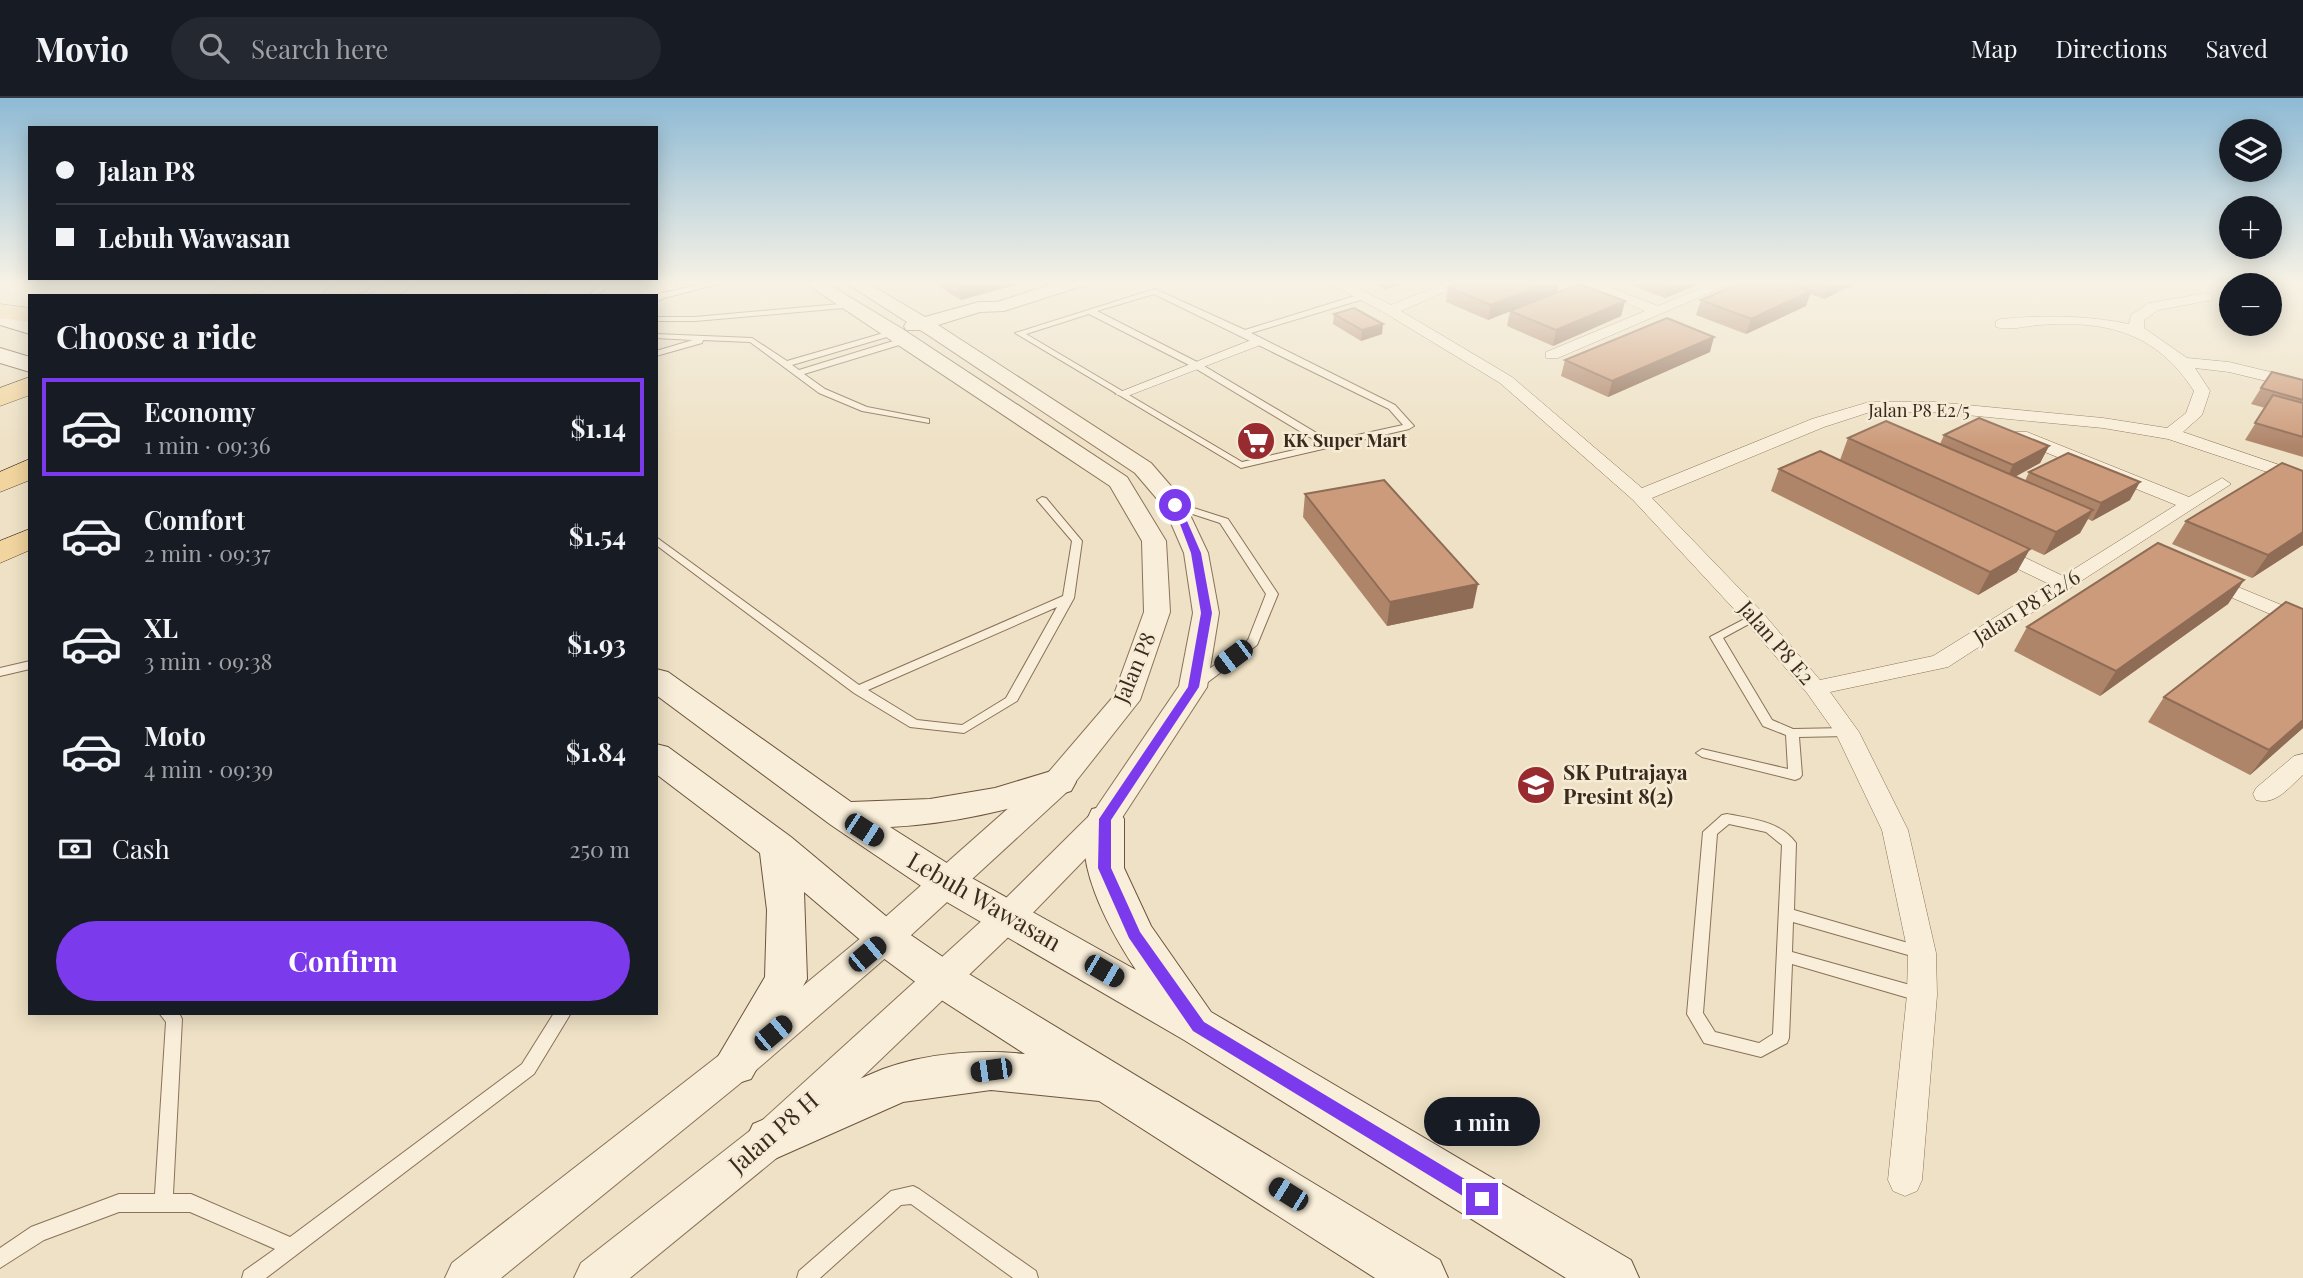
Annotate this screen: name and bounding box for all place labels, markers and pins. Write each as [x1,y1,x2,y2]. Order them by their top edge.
supermarket icon: KK Super Mart [1235,420,1277,462]
place label: KK Super Mart [1283,428,1407,452]
place label: SK Putrajaya Presint 8(2) [1563,757,1688,809]
school or university icon: SK Putrajaya Presint 8(2) [1515,764,1557,806]

